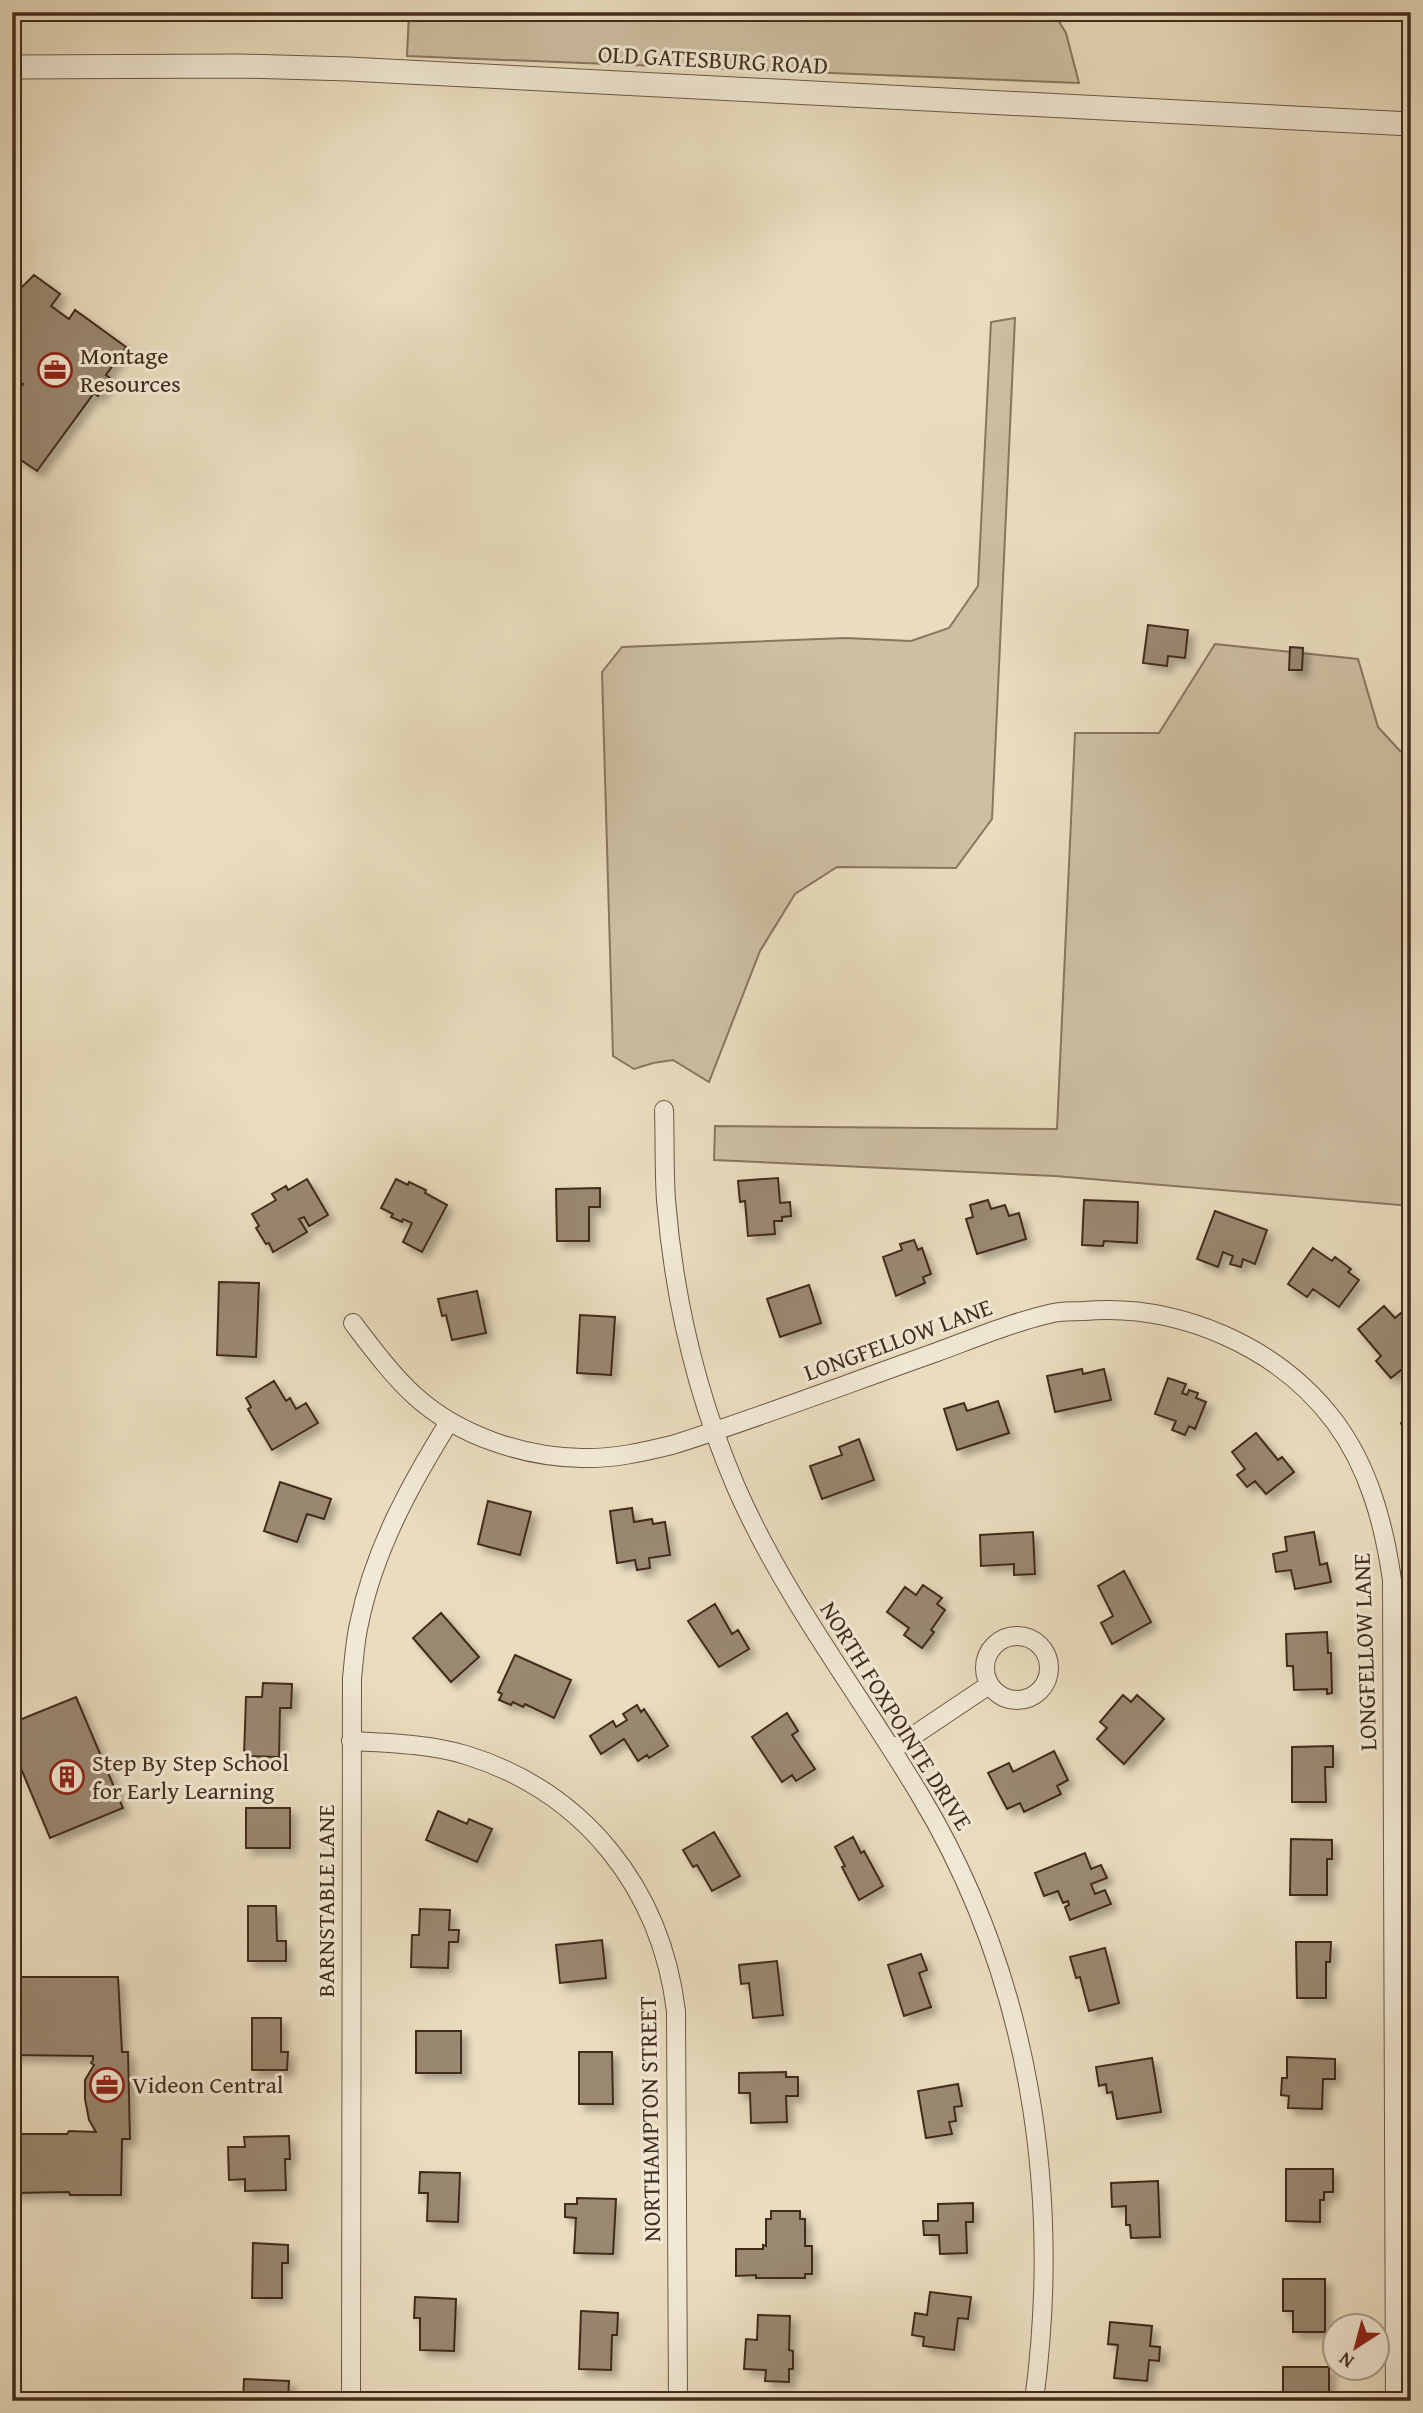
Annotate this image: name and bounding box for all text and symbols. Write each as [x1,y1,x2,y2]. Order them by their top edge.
street label: OLD GATESBURG ROAD [597,36,829,83]
place label: Montage Resources [80,338,181,401]
office icon: Montage Resources [36,351,74,389]
street label: LONGFELLOW LANE [799,1289,997,1390]
street label: LONGFELLOW LANE [1344,1553,1385,1751]
street label: NORTH FOXPOINTE DRIVE [812,1595,981,1837]
place label: Step By Step School for Early Learning [92,1745,289,1808]
building icon: Step By Step School for Early Learning [48,1758,86,1796]
street label: BARNSTABLE LANE [308,1805,343,1997]
street label: NORTHAMPTON STREET [630,1996,669,2242]
office icon: Videon Central [88,2066,126,2104]
place label: Videon Central [132,2067,284,2102]
north arrow [1322,2312,1392,2382]
text: N [1332,2346,1359,2376]

